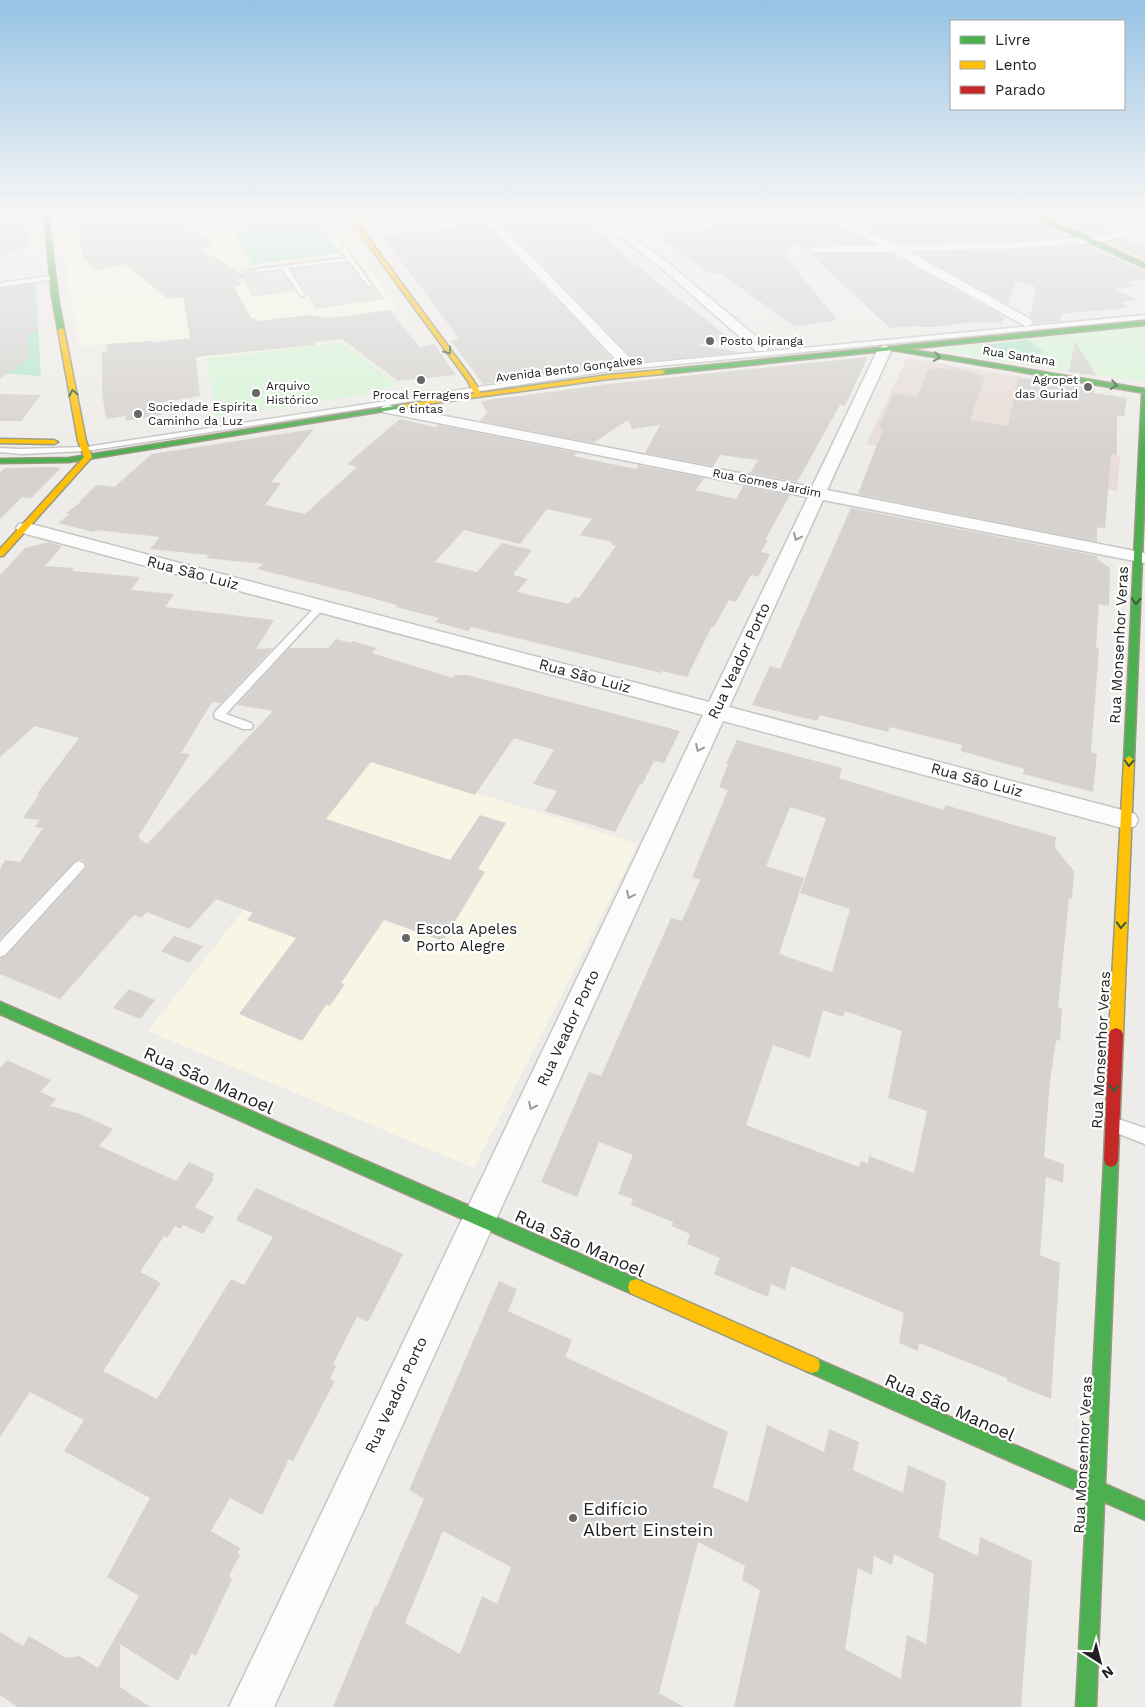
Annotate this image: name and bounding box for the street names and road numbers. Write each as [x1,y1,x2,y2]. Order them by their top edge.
street label: Rua Santana [982,343,1057,369]
street label: Avenida Bento Gonçalves [495,353,643,385]
street label: Rua Gomes Jardim [711,466,823,500]
street label: Rua São Luiz [145,552,241,594]
street label: Rua Monsenhor Veras [1106,566,1132,724]
street label: Rua Veador Porto [704,600,774,722]
street label: Rua São Luiz [537,655,633,697]
street label: Rua São Luiz [929,759,1025,801]
street label: Rua Veador Porto [533,967,603,1089]
street label: Rua Monsenhor Veras [1088,971,1114,1129]
street label: Rua São Manoel [141,1042,278,1118]
street label: Rua São Manoel [512,1205,649,1281]
street label: Rua Veador Porto [361,1334,431,1456]
street label: Rua São Manoel [882,1369,1019,1445]
street label: Rua Monsenhor Veras [1070,1376,1096,1534]

